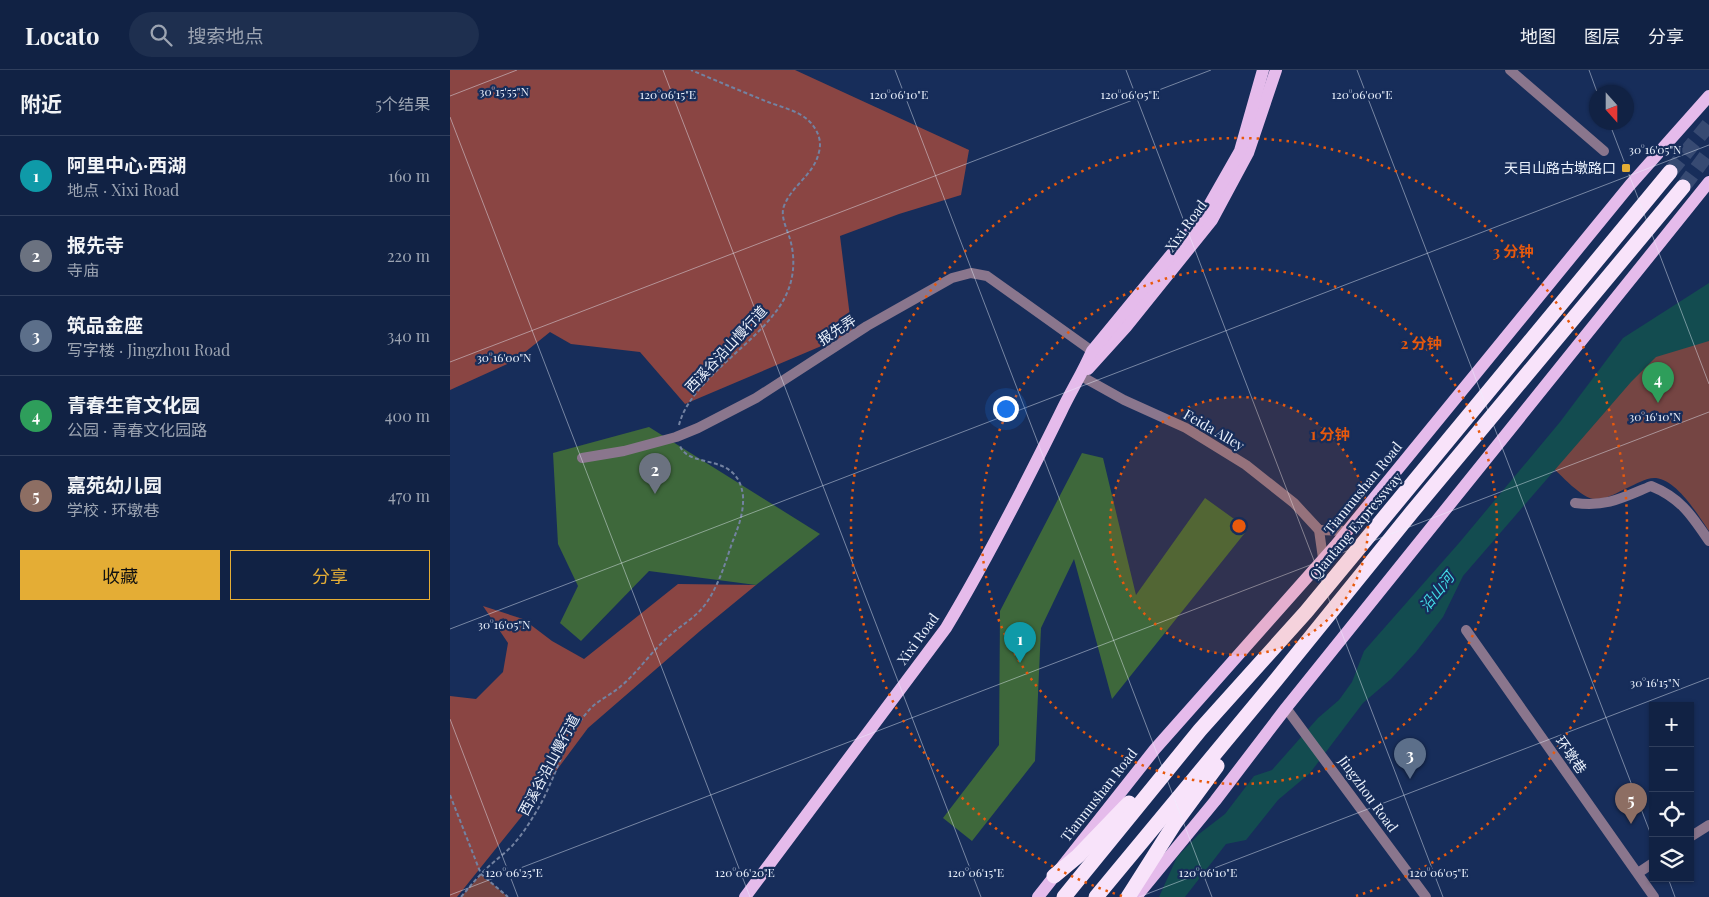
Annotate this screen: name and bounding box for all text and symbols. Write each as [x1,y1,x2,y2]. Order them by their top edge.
search box [129,12,479,57]
text: Locato [25,19,99,51]
icon: search [147,21,175,49]
text: 搜索地点 [187,22,264,48]
text: 地图 [1520,24,1556,48]
text: 图层 [1584,24,1620,48]
text: 分享 [1648,24,1684,48]
text: 30°15'55"N [479,83,529,99]
north arrow [1589,85,1634,130]
text: 120°06'15"E [640,86,696,102]
text: 120°06'10"E [870,86,928,102]
text: 120°06'05"E [1101,86,1159,102]
text: 120°06'00"E [1331,86,1393,102]
text: 附近 [20,89,62,117]
text: 5个结果 [375,93,430,114]
text: 30°16'05"N [1628,141,1682,157]
text: 阿里中心·西湖 [67,151,186,177]
place label: 天目山路古墩路口 [1504,158,1616,177]
marker: 天目山路古墩路口 [1620,162,1632,174]
text: 1 [33,165,39,186]
text: 160 m [388,165,430,186]
text: 地点 · Xixi Road [67,179,179,200]
street label: Xixi Road [1160,196,1211,255]
text: 报先寺 [67,231,124,257]
text: 3 分钟 [1493,241,1533,261]
text: 2 [32,245,40,266]
text: 220 m [387,245,430,266]
text: 寺庙 [67,259,99,280]
street label: 西溪谷沿山慢行道 [680,301,771,396]
street label: 报先弄 [814,310,860,349]
text: 筑品金座 [67,311,143,337]
text: 3 [32,325,40,346]
text: 340 m [387,325,430,346]
text: 2 分钟 [1400,333,1442,353]
text: 写字楼 · Jingzhou Road [67,339,230,360]
text: 30°16'00"N [476,349,532,365]
pin: 4 [1642,362,1674,403]
text: 青春生育文化园 [67,391,200,417]
your location [993,396,1019,422]
street label: Feida Alley [1180,404,1248,455]
text: 4 [32,405,40,426]
text: 400 m [385,405,430,426]
text: 30°16'10"N [1629,408,1682,424]
text: 公园 · 青春文化园路 [67,419,207,440]
text: 1 分钟 [1310,424,1350,444]
street label: Tianmushan Road [1319,437,1406,538]
pin: 2 [639,453,671,494]
street label: Qiantang Expressway [1305,468,1406,583]
text: 嘉苑幼儿园 [67,471,162,497]
text: 5 [32,485,40,506]
text: 470 m [388,485,430,506]
text: 学校 · 环墩巷 [67,499,159,520]
centre of rings [1230,517,1248,535]
button: 收藏 [20,550,220,600]
button: 分享 [230,550,430,600]
water label: 沿山河 [1414,565,1460,615]
street label: Xixi Road [892,609,943,668]
text: 30°16'05"N [477,616,531,632]
pin: 1 [1004,622,1036,663]
text: 30°16'15"N [1630,674,1681,690]
map controls [1649,702,1694,882]
button: + [1649,702,1694,747]
street label: 西溪谷沿山慢行道 [514,711,583,819]
street label: 环墩巷 [1552,732,1591,777]
pin: 3 [1394,738,1426,779]
street label: Tianmushan Road [1056,744,1141,845]
button: − [1649,747,1694,792]
street label: Jingzhou Road [1334,751,1403,836]
pin: 5 [1615,783,1647,824]
button: locate [1649,792,1694,837]
button: layers [1649,837,1694,882]
text: 120°06'25"E [485,864,543,880]
text: 120°06'20"E [715,864,775,880]
text: 120°06'15"E [948,864,1004,880]
text: 120°06'10"E [1179,864,1237,880]
text: 120°06'05"E [1410,864,1468,880]

